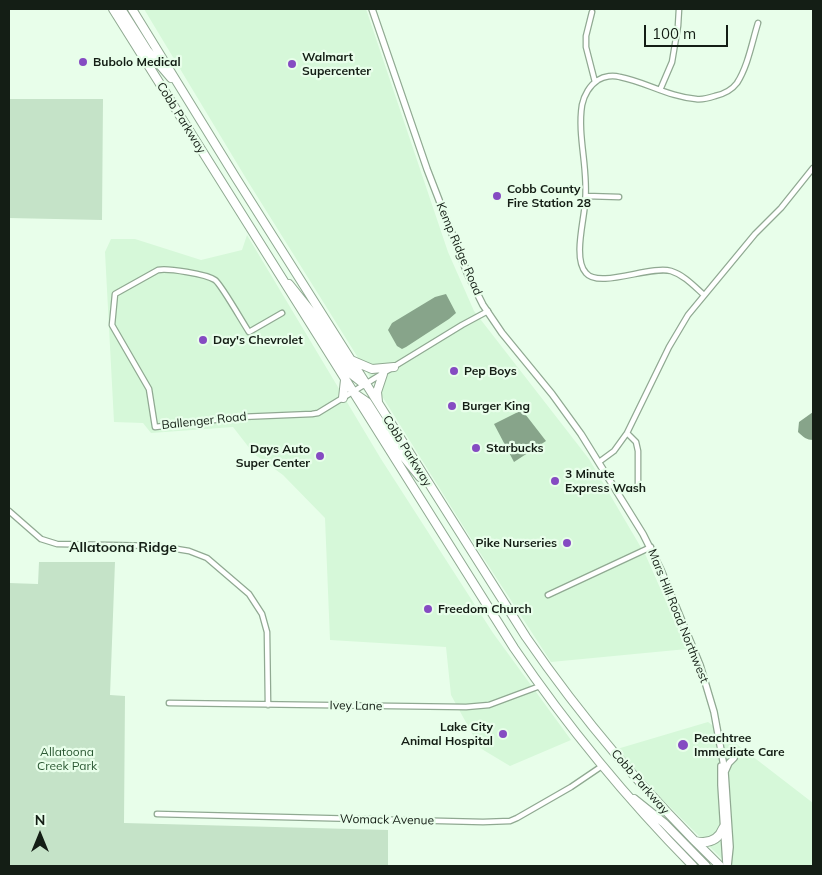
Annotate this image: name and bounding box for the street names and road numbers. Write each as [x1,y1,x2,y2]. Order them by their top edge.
street label: Cobb Parkway [153,80,209,156]
street label: Kemp Ridge Road [433,200,485,298]
street label: Ballenger Road [161,409,247,433]
street label: Cobb Parkway [379,413,435,489]
street label: Mars Hill Road Northwest [645,547,711,685]
street label: Ivey Lane [330,698,382,714]
street label: Cobb Parkway [608,747,672,817]
street label: Womack Avenue [340,812,434,828]

